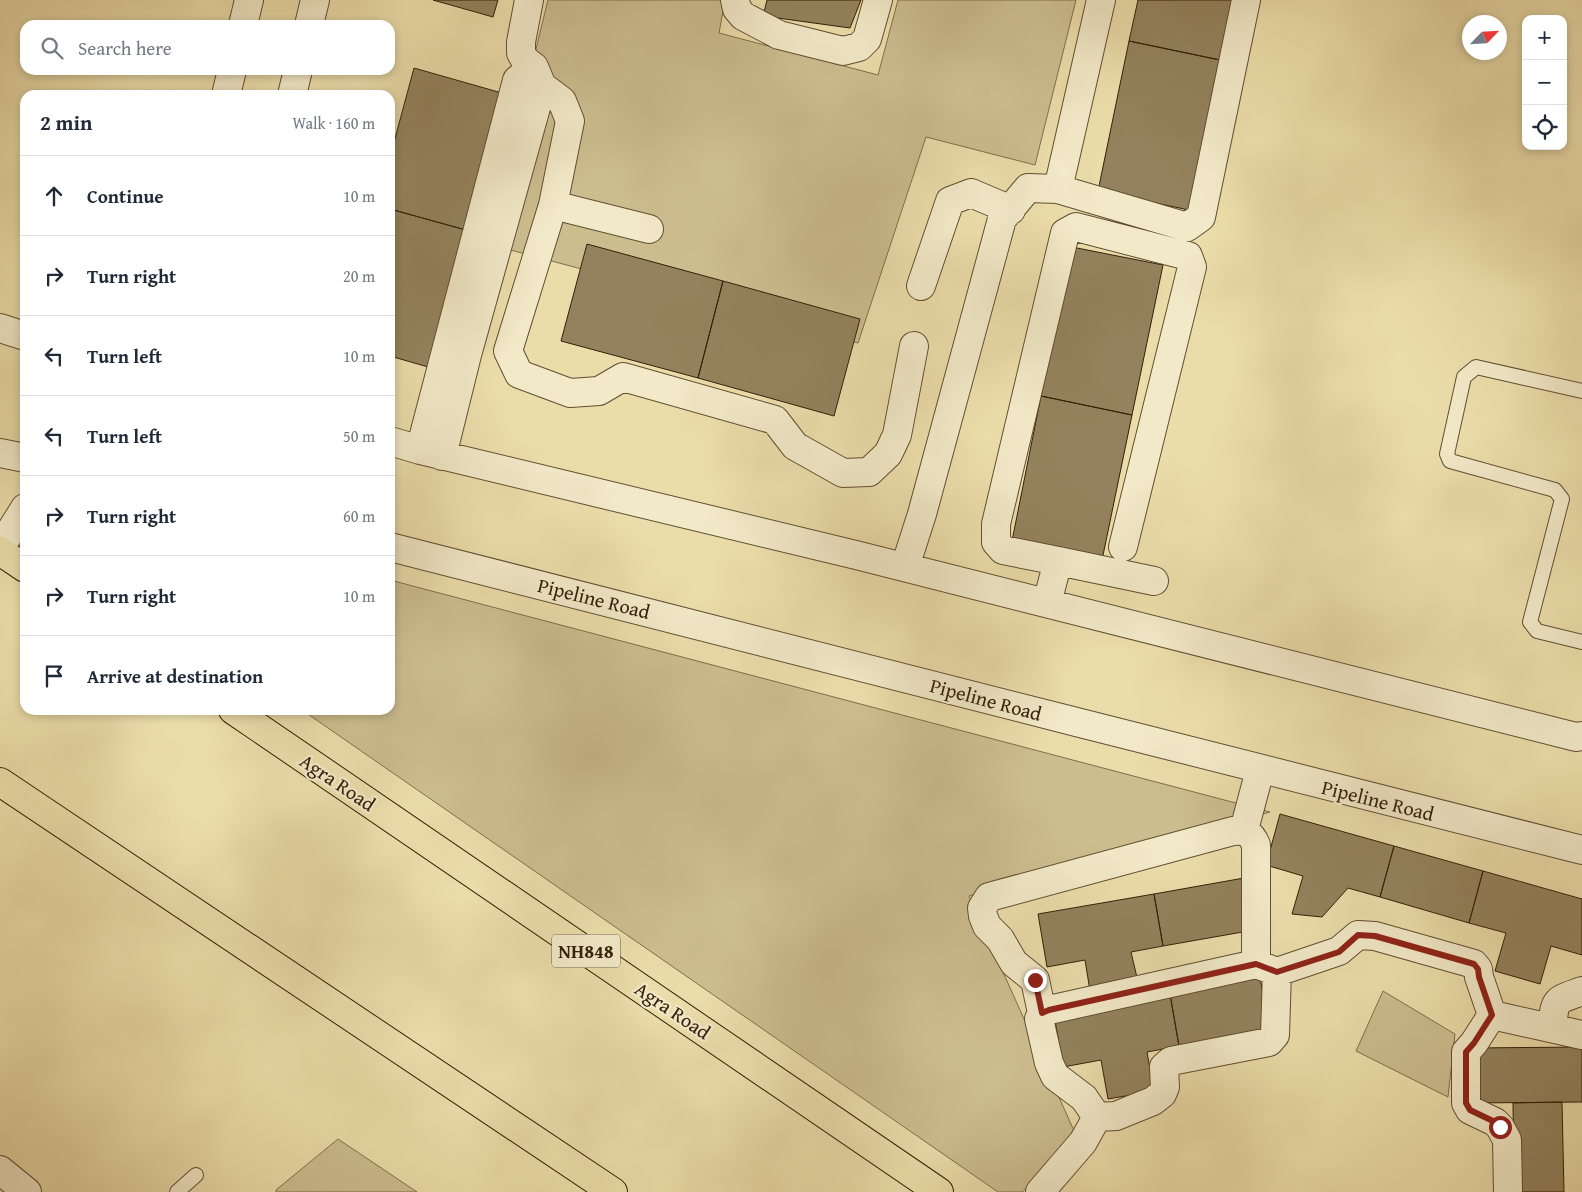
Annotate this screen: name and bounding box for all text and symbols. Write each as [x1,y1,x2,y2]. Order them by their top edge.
north arrow [1462,15,1507,60]
map controls [1522,15,1567,150]
button: + [1522,15,1567,60]
search box [20,20,395,75]
icon: search [38,34,66,62]
text: Search here [78,34,172,62]
button: − [1522,60,1567,105]
button: locate [1522,105,1567,150]
text: 2 min [40,107,92,138]
text: Walk · 160 m [292,111,375,135]
icon: ahead [40,182,68,210]
text: Continue [87,182,164,210]
text: 10 m [343,184,375,208]
icon: right [40,262,68,290]
text: Turn right [87,262,176,290]
text: 20 m [343,264,375,288]
icon: left [40,342,68,370]
text: Turn left [87,342,162,370]
text: 10 m [343,344,375,368]
icon: left [40,422,68,450]
text: Turn left [87,422,162,450]
text: 50 m [343,424,375,448]
icon: right [40,502,68,530]
text: Turn right [87,502,176,530]
text: 60 m [343,504,375,528]
street label: Pipeline Road [535,570,653,626]
icon: right [40,582,68,610]
text: Turn right [87,582,176,610]
text: 10 m [343,584,375,608]
icon: arrive [40,662,68,690]
text: Arrive at destination [87,662,263,690]
street label: Pipeline Road [927,670,1045,728]
street label: Agra Road [294,746,382,818]
street label: Pipeline Road [1319,772,1437,828]
road number: NH848 [552,934,620,968]
route end [1024,969,1047,992]
street label: Agra Road [629,974,717,1046]
route start [1489,1116,1512,1139]

